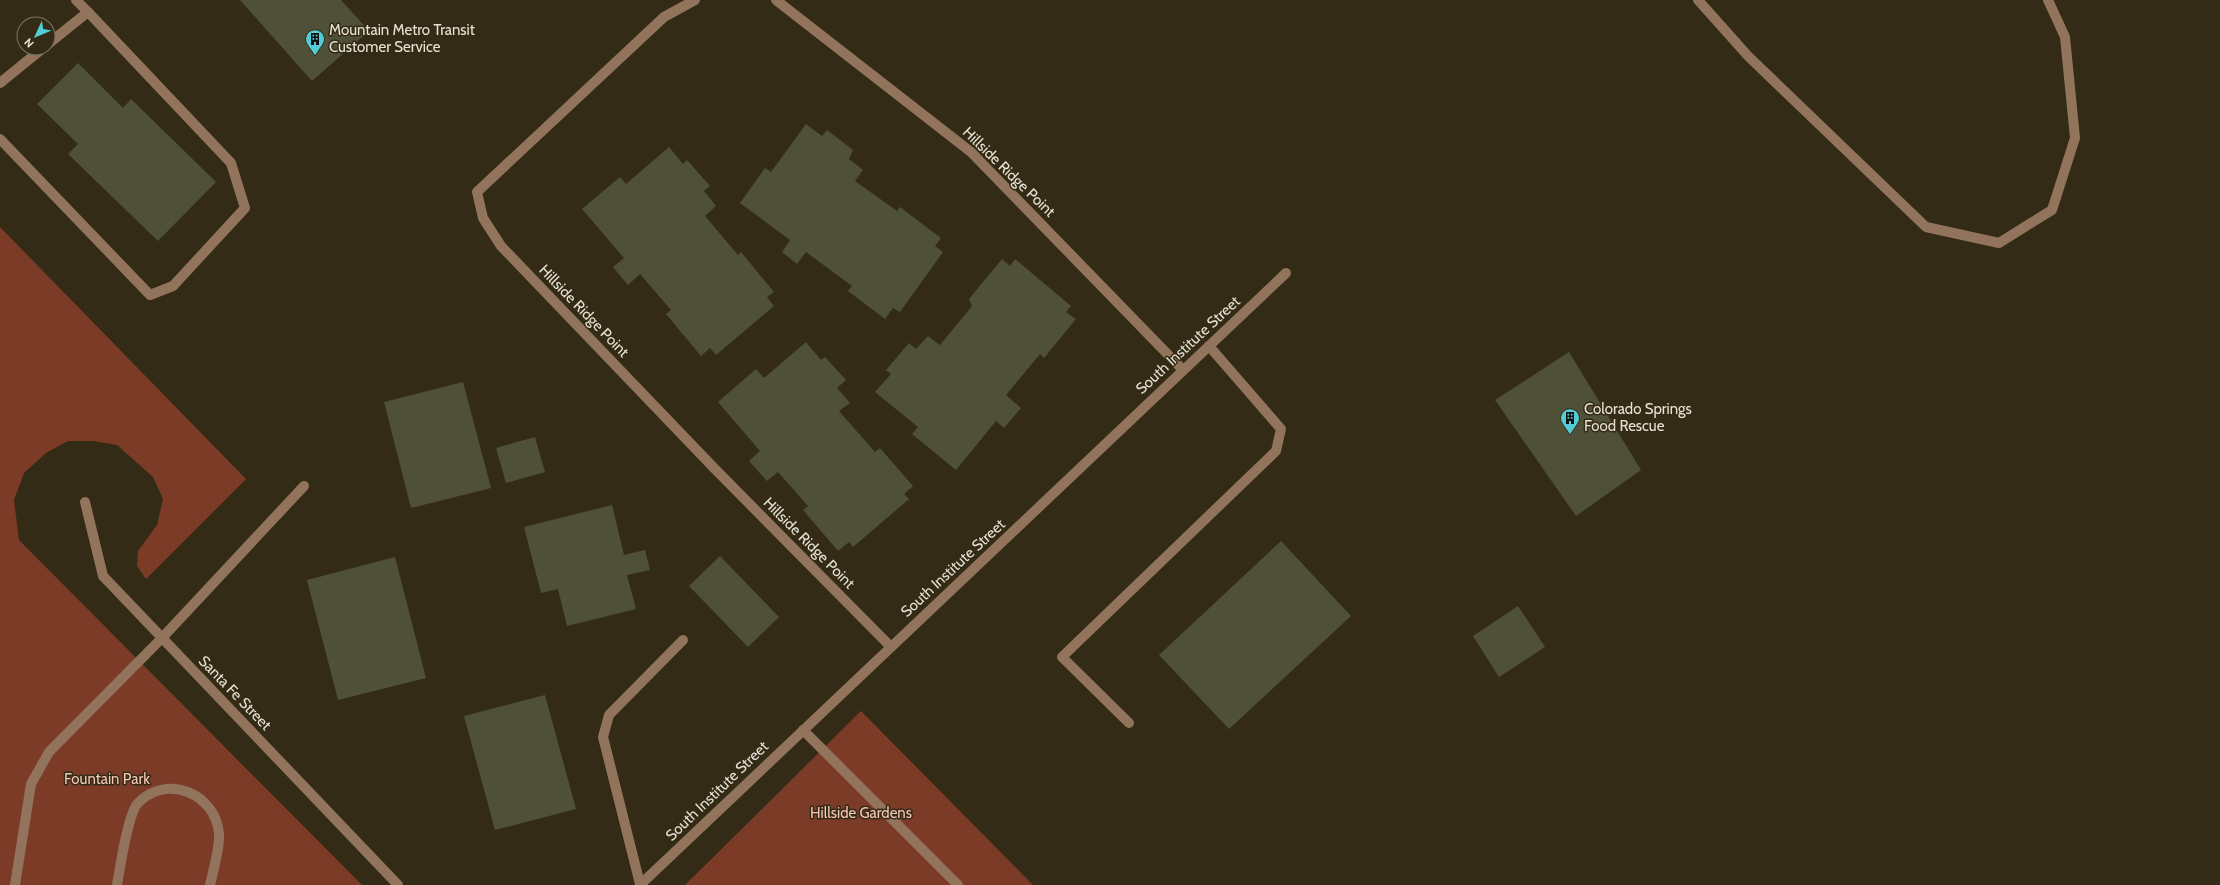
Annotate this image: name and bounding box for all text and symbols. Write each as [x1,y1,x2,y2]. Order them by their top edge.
north arrow [16,16,56,56]
place label: Mountain Metro Transit Customer Service [329,21,475,56]
building icon: Mountain Metro Transit Customer Service [304,28,326,56]
text: N [21,35,37,51]
street label: Hillside Ridge Point [959,123,1059,221]
street label: Hillside Ridge Point [535,261,633,361]
street label: South Institute Street [1132,292,1244,398]
place label: Colorado Springs Food Rescue [1584,400,1692,435]
building icon: Colorado Springs Food Rescue [1559,407,1581,435]
street label: Hillside Ridge Point [760,494,858,592]
street label: South Institute Street [897,515,1009,621]
street label: Santa Fe Street [195,652,275,734]
street label: South Institute Street [662,737,772,845]
park label: Fountain Park [64,770,150,788]
park label: Hillside Gardens [810,804,912,822]

